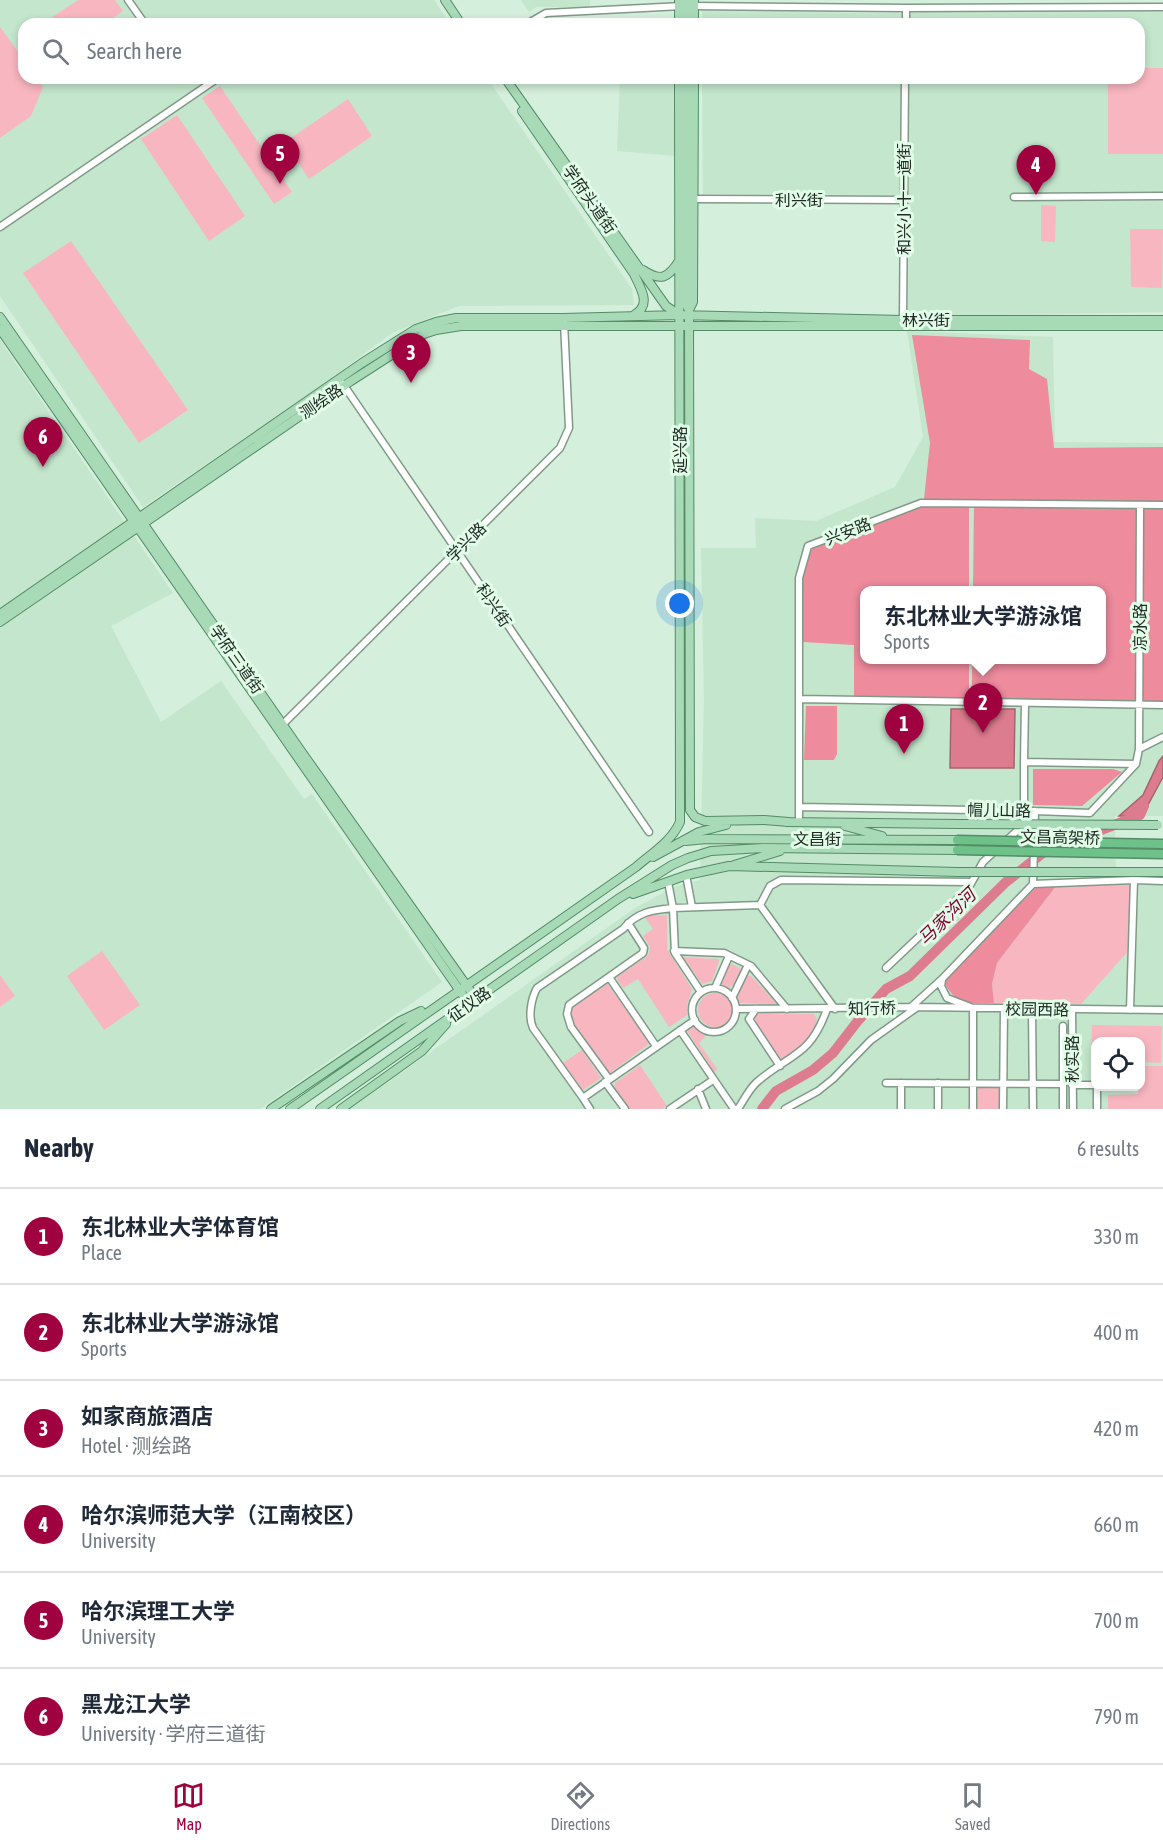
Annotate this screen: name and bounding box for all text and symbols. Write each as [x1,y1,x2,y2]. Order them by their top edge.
search box [18,18,1145,84]
icon: search [39,35,72,68]
text: Search here [87,38,182,64]
pin: 5 [260,134,300,184]
street label: 和兴小十一道街 [895,143,913,255]
pin: 4 [1016,146,1056,195]
street label: 学府头道街 [560,161,620,237]
street label: 利兴街 [775,191,823,209]
street label: 林兴街 [902,311,950,329]
pin: 3 [392,334,430,383]
street label: 测绘路 [296,380,346,422]
pin: 6 [24,418,63,467]
street label: 延兴路 [671,426,689,474]
street label: 兴安路 [822,514,874,548]
street label: 学兴路 [443,519,489,565]
street label: 科兴街 [473,580,515,630]
popup [860,586,1106,664]
your location [665,589,694,618]
text: 东北林业大学游泳馆 [884,603,1082,629]
street label: 凉水路 [1131,603,1149,651]
street label: 学府三道街 [207,621,267,697]
text: Sports [884,630,930,653]
pin: 2 [964,684,1002,733]
pin: 1 [884,704,924,754]
street label: 帽儿山路 [967,800,1031,820]
street label: 文昌高架桥 [1020,827,1100,847]
street label: 文昌街 [793,830,841,848]
water label: 马家沟河 [913,882,982,949]
street label: 征仪路 [444,983,494,1025]
street label: 知行桥 [848,999,896,1017]
street label: 校园西路 [1005,999,1069,1019]
street label: 秋实路 [1063,1035,1081,1083]
map controls [1091,1037,1145,1091]
button: locate [1091,1037,1145,1091]
text: Nearby [24,1133,94,1163]
text: 6 results [1077,1137,1139,1160]
text: 东北林业大学体育馆 [81,1214,279,1240]
text: 1 [39,1225,48,1248]
text: 330 m [1094,1225,1139,1248]
text: Place [81,1241,122,1264]
text: 东北林业大学游泳馆 [81,1310,279,1336]
text: 2 [39,1321,48,1344]
text: 400 m [1094,1321,1139,1344]
text: Sports [81,1337,127,1360]
text: 如家商旅酒店 [81,1403,213,1429]
text: 3 [39,1417,48,1440]
text: 420 m [1094,1417,1139,1440]
text: Hotel · 测绘路 [81,1434,192,1457]
text: 哈尔滨师范大学（江南校区） [81,1502,367,1528]
text: 4 [39,1513,48,1536]
text: 660 m [1094,1513,1139,1536]
text: University [81,1529,156,1552]
text: 哈尔滨理工大学 [81,1598,235,1624]
text: 5 [39,1609,48,1632]
text: 700 m [1094,1609,1139,1632]
text: University [81,1625,156,1648]
text: 黑龙江大学 [81,1691,191,1717]
text: 6 [39,1705,48,1728]
text: 790 m [1094,1705,1139,1728]
text: University · 学府三道街 [81,1722,266,1745]
tab: Map [172,1779,205,1833]
tab: Directions [550,1779,610,1833]
tab: Saved [955,1779,990,1833]

